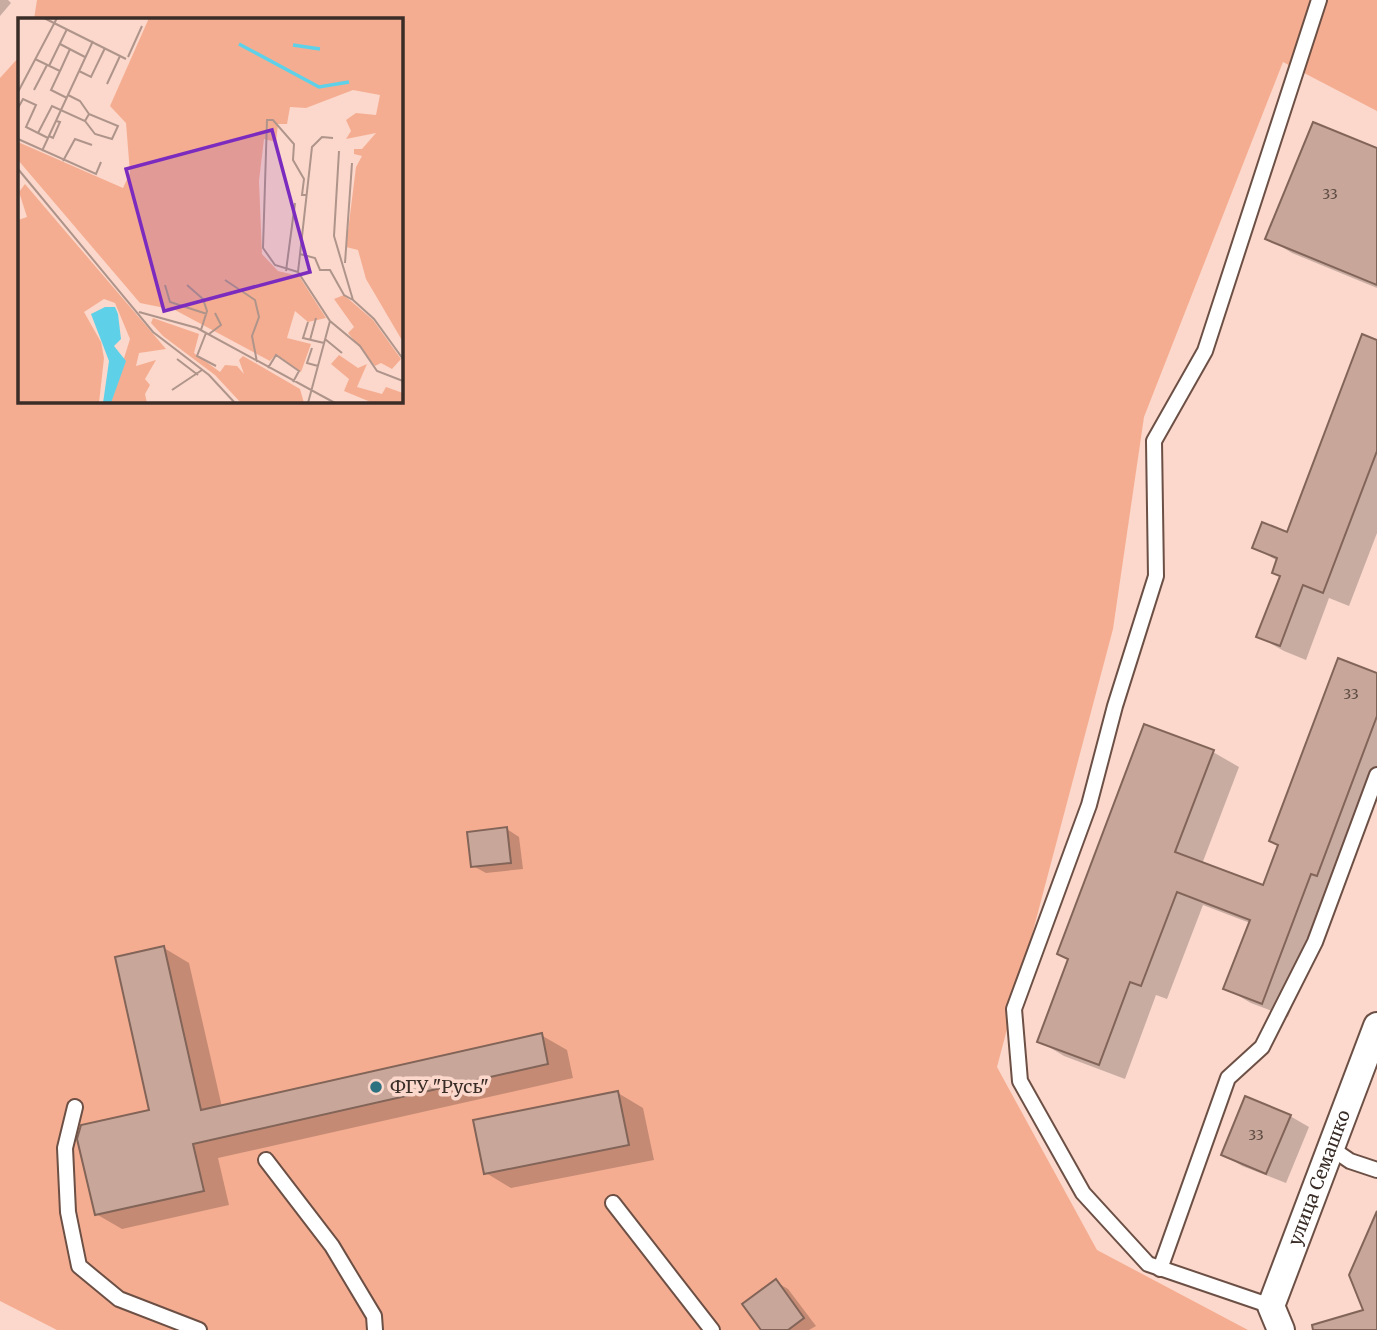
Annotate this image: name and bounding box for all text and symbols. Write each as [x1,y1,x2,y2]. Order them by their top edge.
inset map [18,18,402,402]
house number: 33 [1322,185,1338,203]
house number: 33 [1343,685,1359,703]
place label: ФГУ "Русь" [390,1075,489,1098]
marker: ФГУ "Русь" [368,1079,384,1095]
street label: улица Семашко [1283,1107,1355,1249]
house number: 33 [1248,1126,1264,1144]

